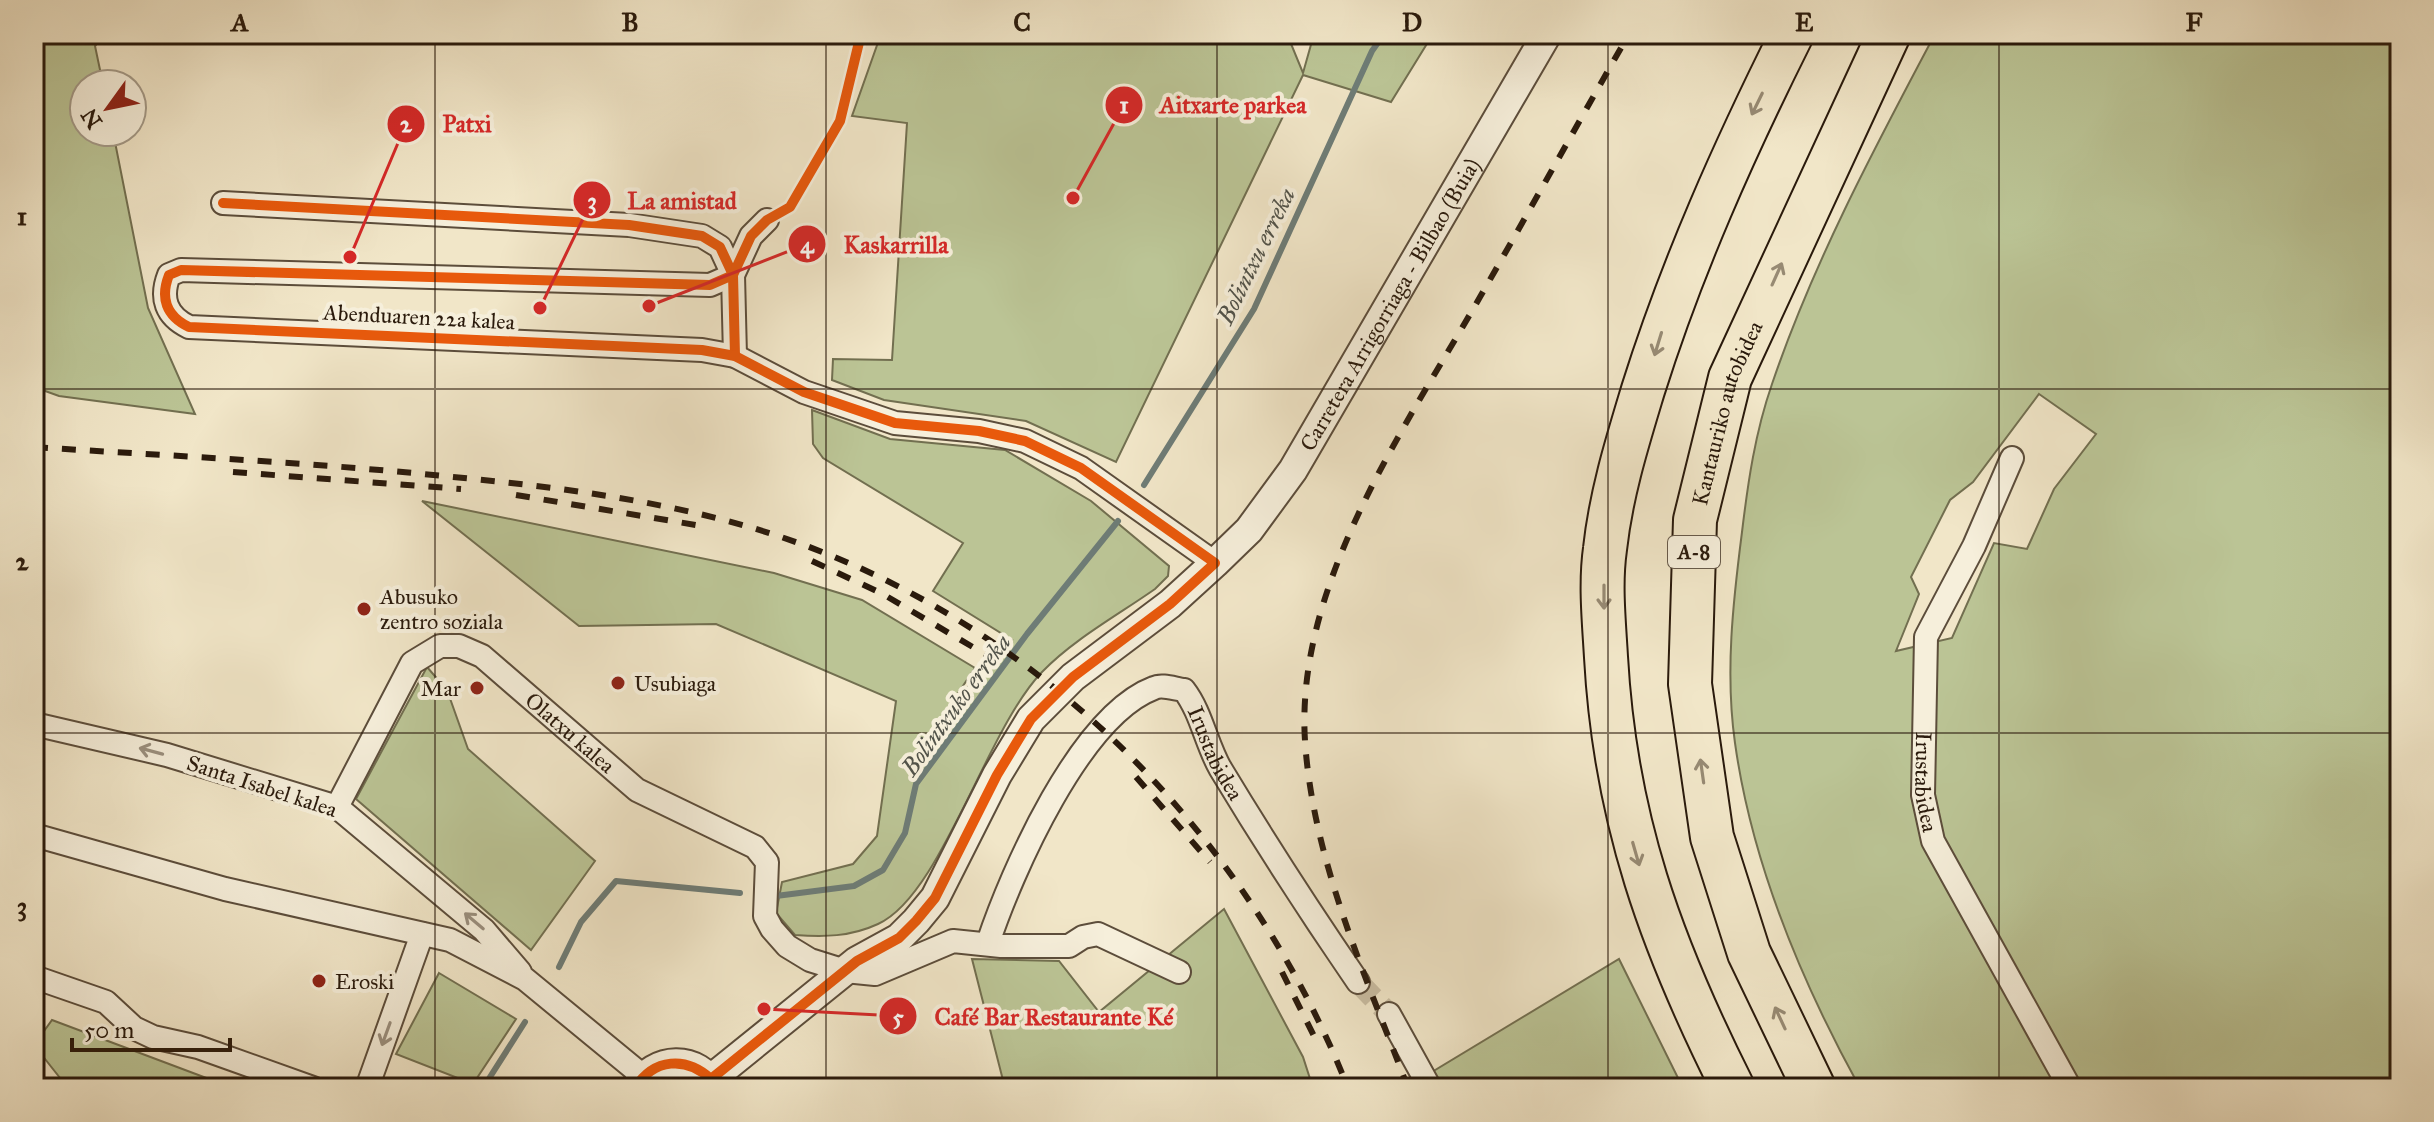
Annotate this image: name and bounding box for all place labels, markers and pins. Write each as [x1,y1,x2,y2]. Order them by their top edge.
callout: Aitxarte parkea [1104,81,1322,129]
callout: Patxi [386,100,508,148]
callout: La amistad [572,176,753,224]
callout: Kaskarrilla [787,220,964,268]
place label: Abusuko zentro soziala [379,583,504,635]
marker: Abusuko zentro soziala [355,600,373,618]
place label: Usubiaga [634,670,717,697]
marker: Usubiaga [609,674,627,692]
place label: Mar [421,675,462,702]
marker: Mar [468,679,486,697]
place label: Eroski [335,968,394,995]
marker: Eroski [310,972,328,990]
callout: Café Bar Restaurante Ké [878,992,1189,1040]

